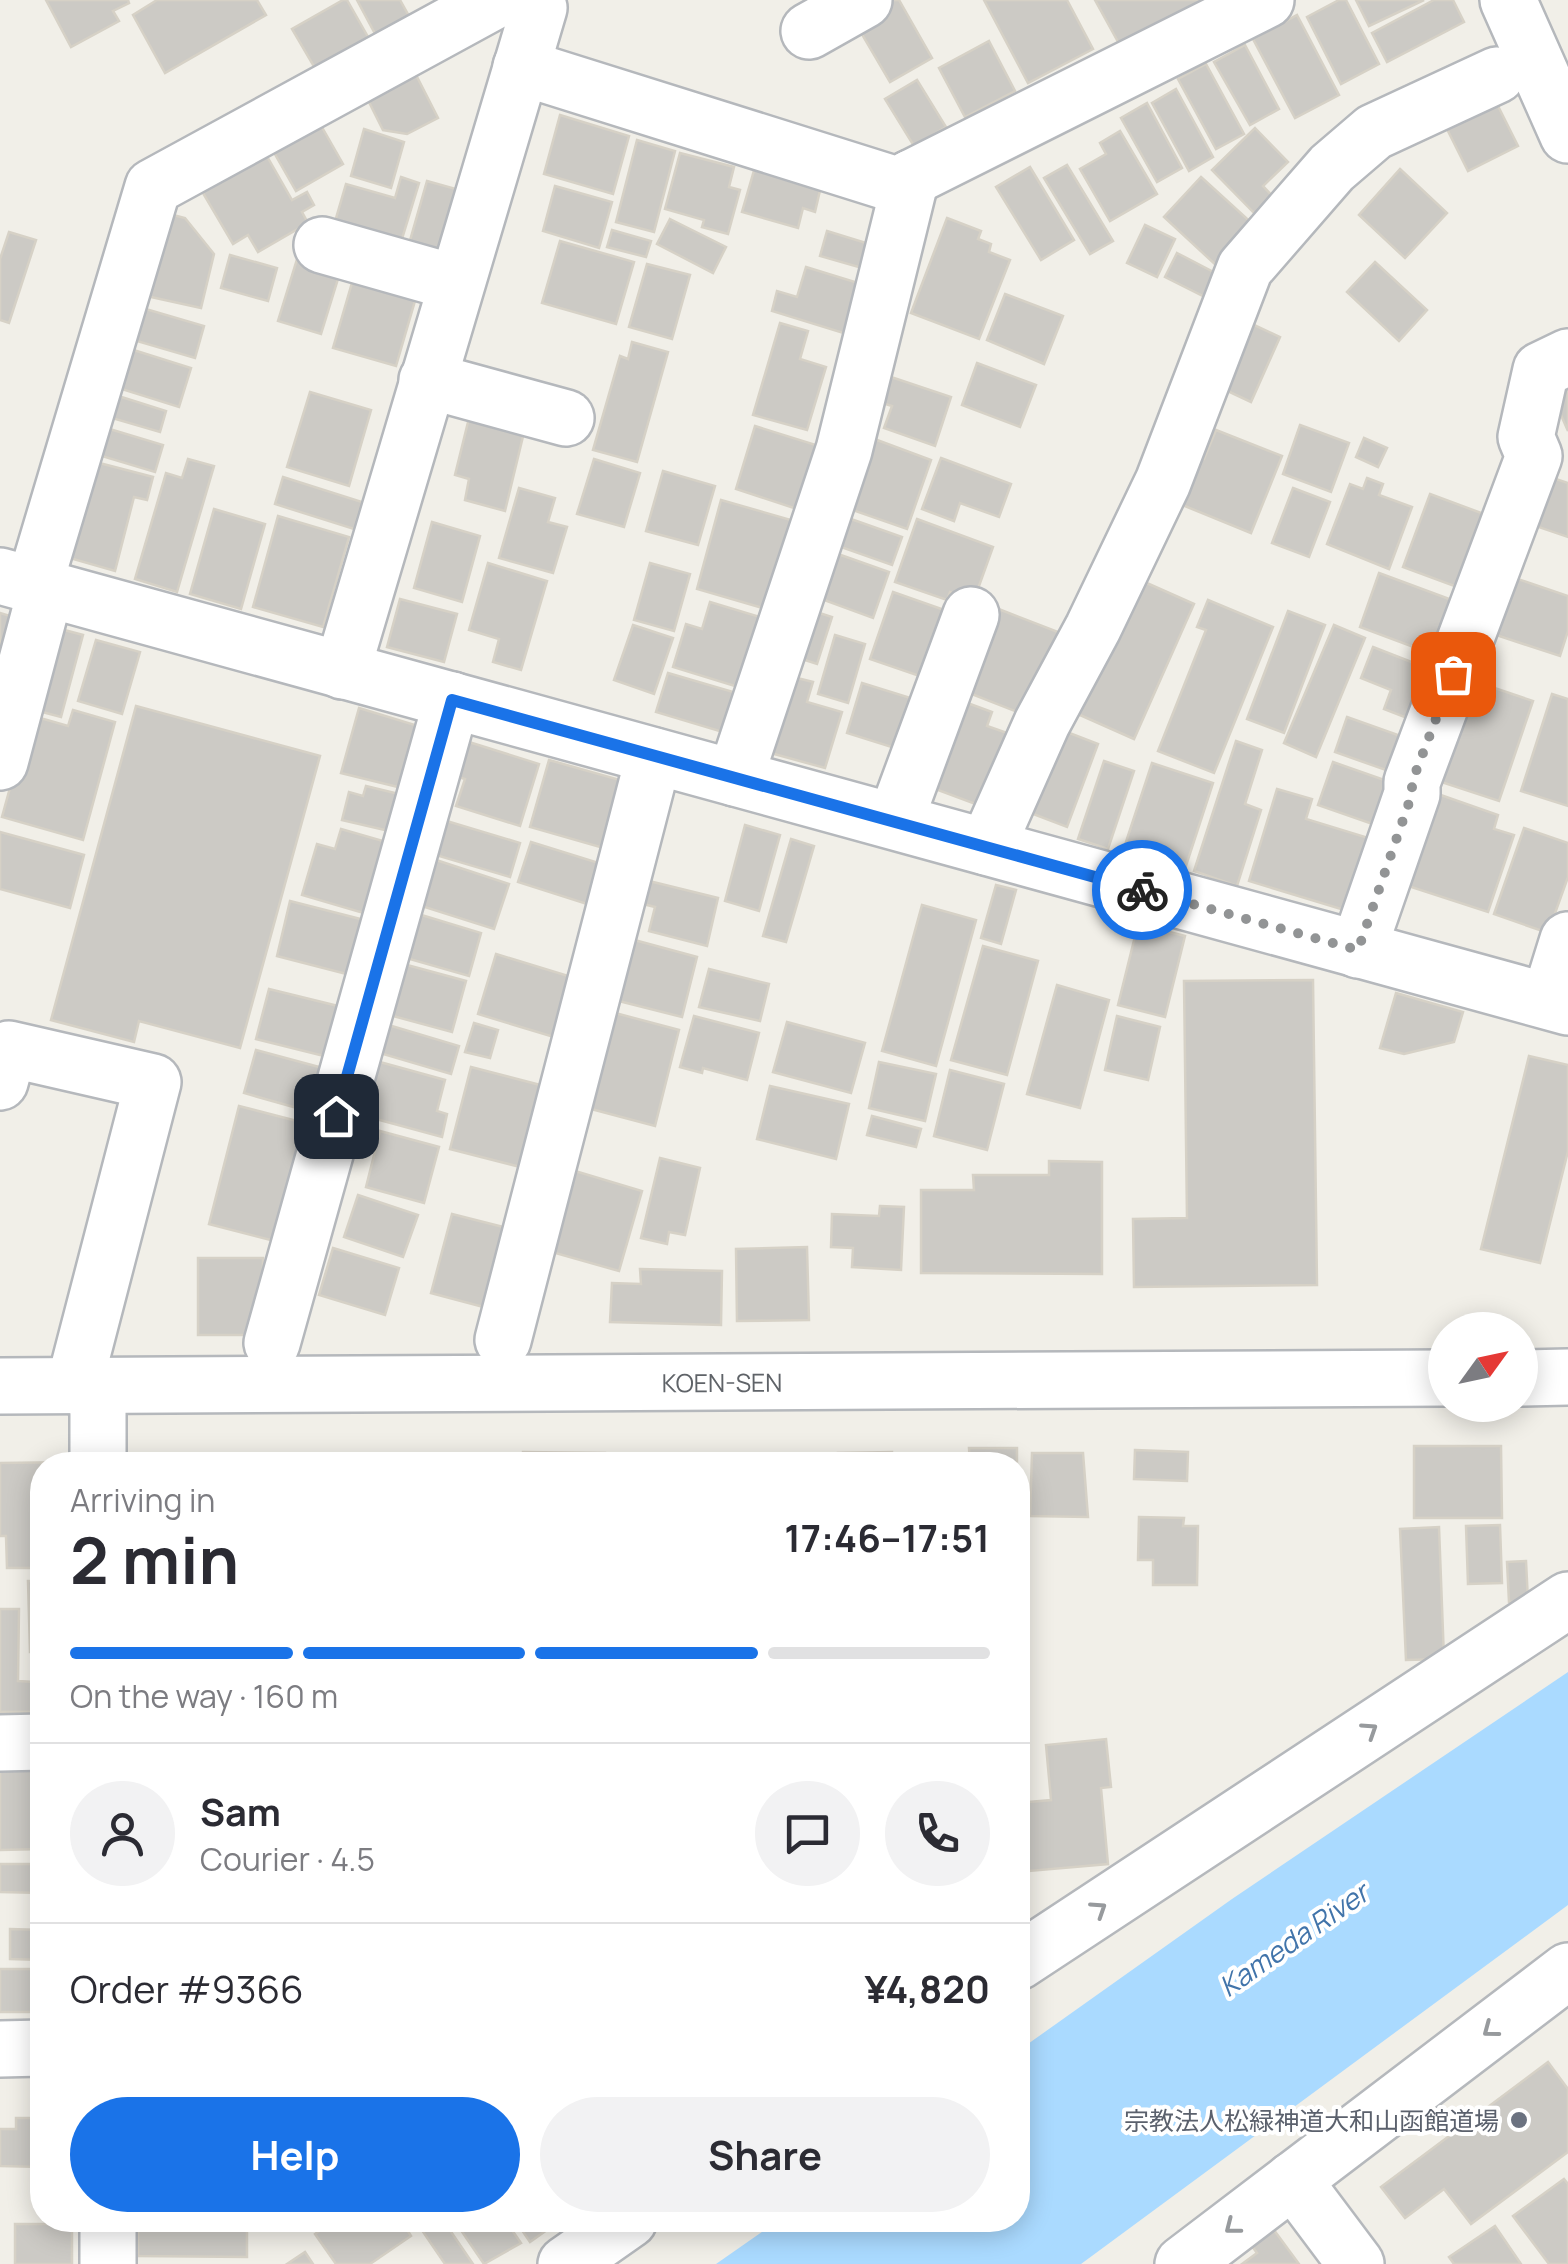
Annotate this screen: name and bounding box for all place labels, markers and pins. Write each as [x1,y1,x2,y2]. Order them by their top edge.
pin [1411,632,1496,717]
pin [294,1074,379,1159]
place label: 宗教法人松緑神道大和山函館道場 [1124,2103,1499,2138]
marker: 宗教法人松緑神道大和山函館道場 [1508,2109,1530,2131]

